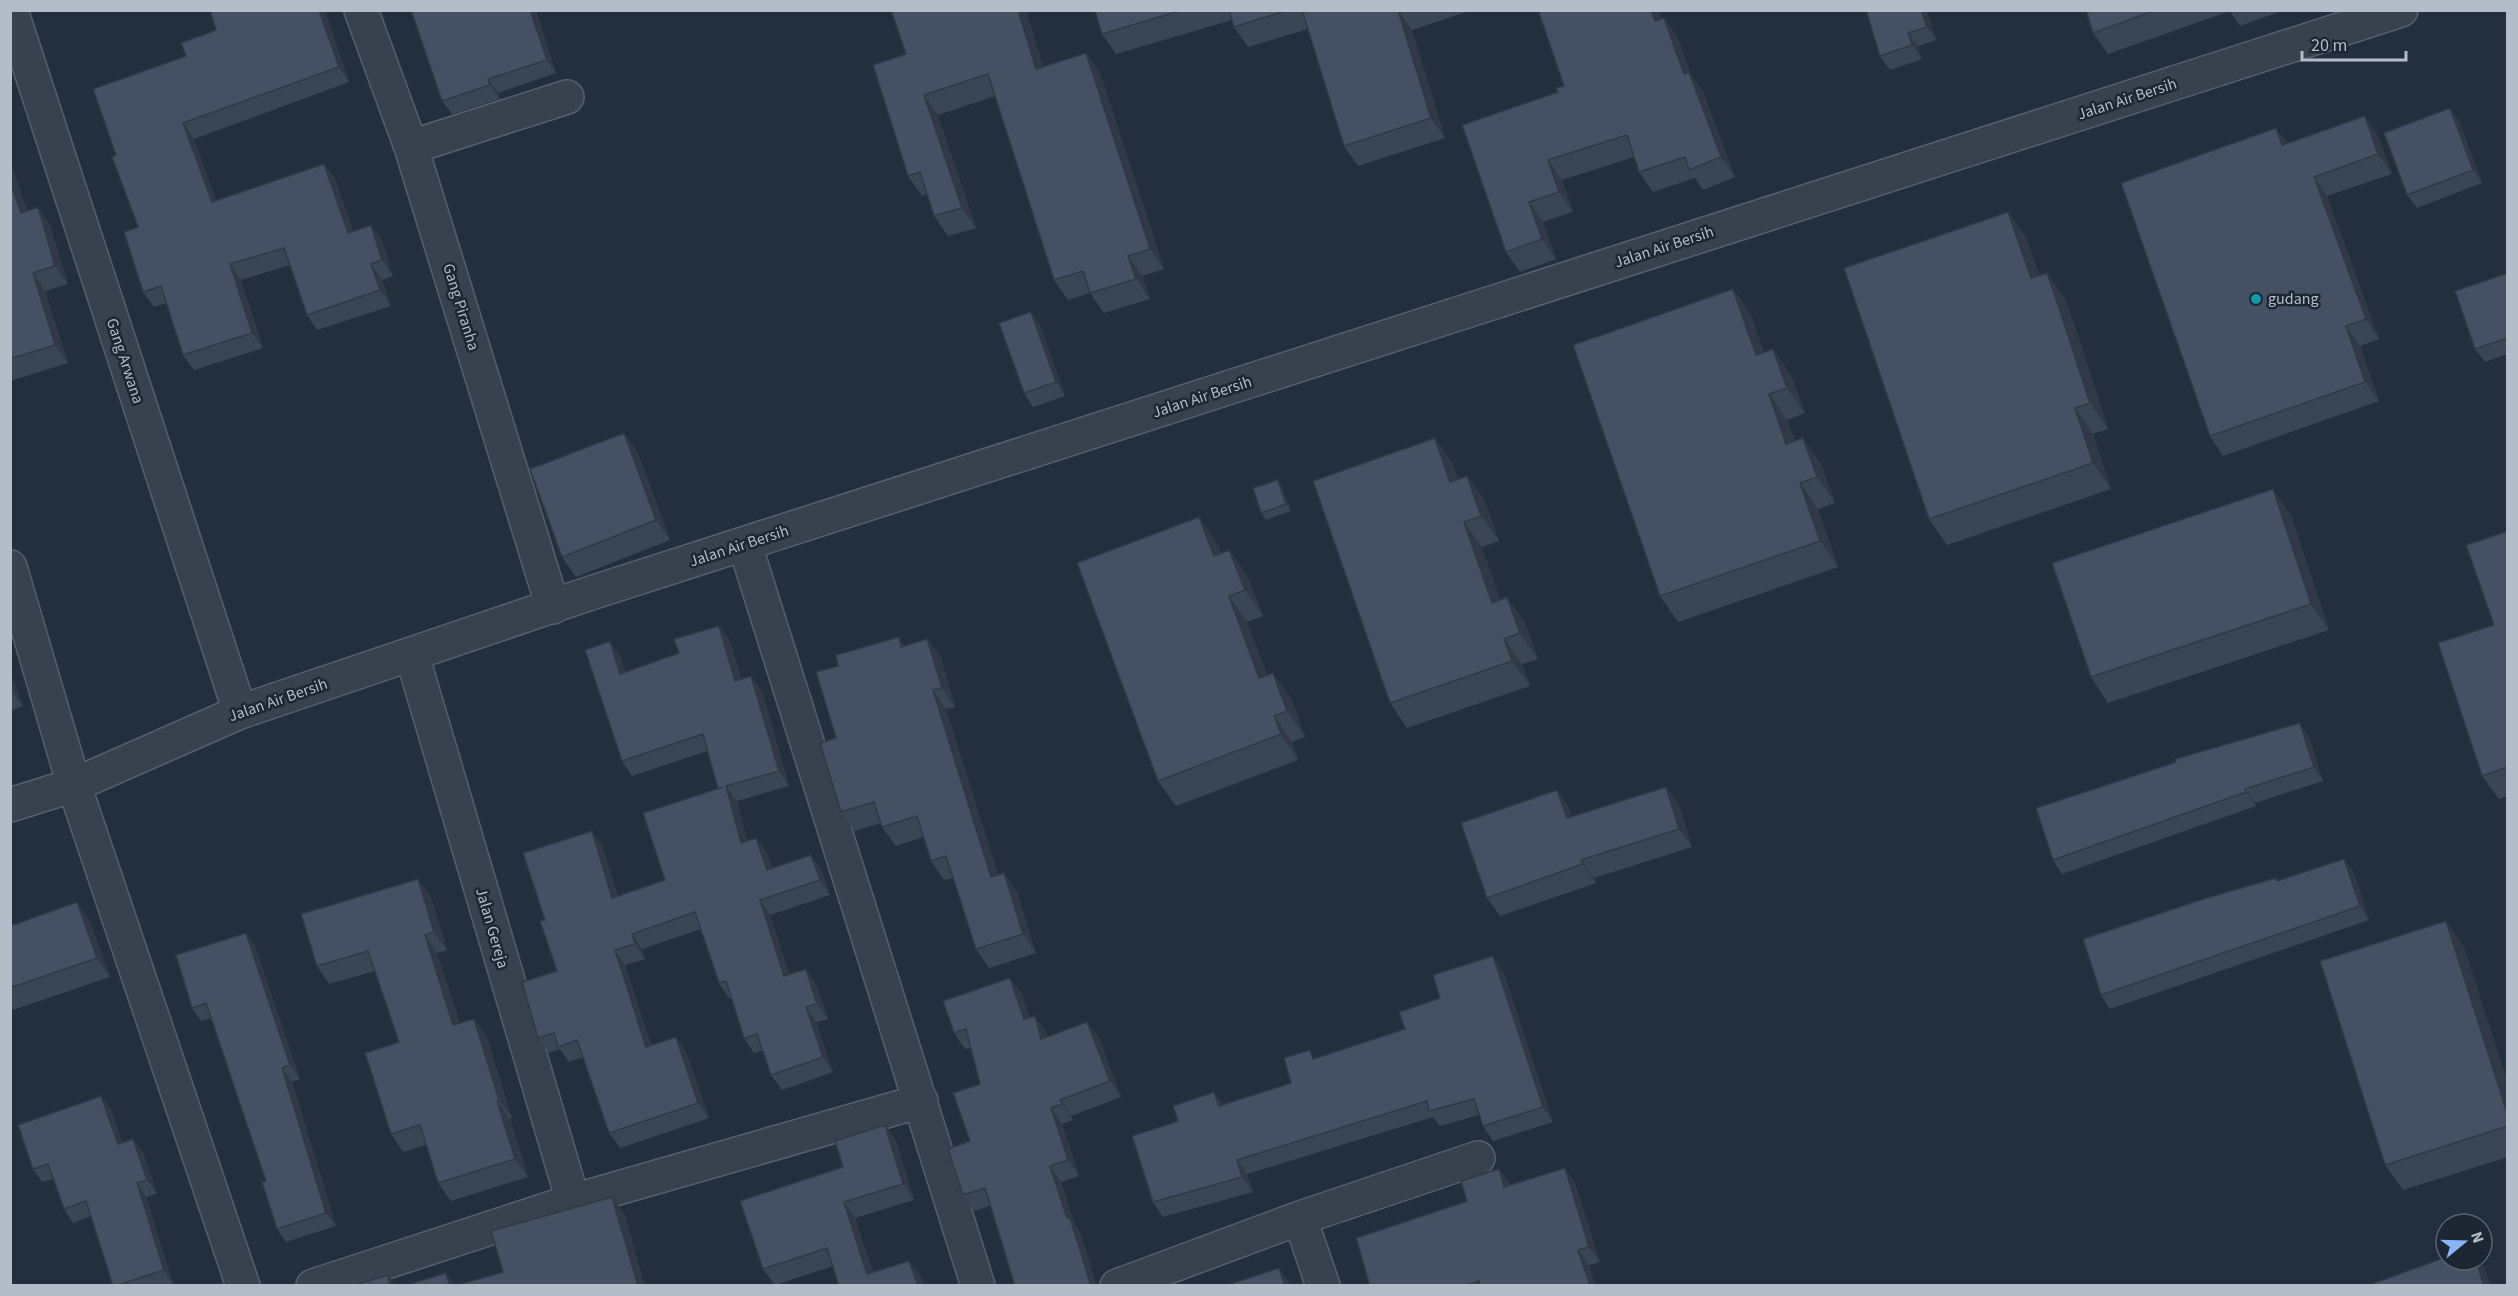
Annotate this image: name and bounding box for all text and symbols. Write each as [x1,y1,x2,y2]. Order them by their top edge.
scale bar [2302,24,2406,62]
text: 20 m [2311,33,2347,58]
street label: Jalan Air Bersih [2074,73,2180,125]
street label: Jalan Air Bersih [1611,221,1717,273]
street label: Gang Piranha [437,261,485,353]
place label: gudang [2268,288,2319,310]
marker: gudang [2249,292,2263,306]
street label: Gang Arwana [101,315,149,407]
street label: Jalan Air Bersih [1149,371,1255,423]
street label: Jalan Air Bersih [686,520,792,572]
street label: Jalan Air Bersih [226,673,330,727]
street label: Jalan Gereja [470,885,514,971]
north arrow [2434,1212,2494,1272]
text: N [2465,1229,2489,1246]

